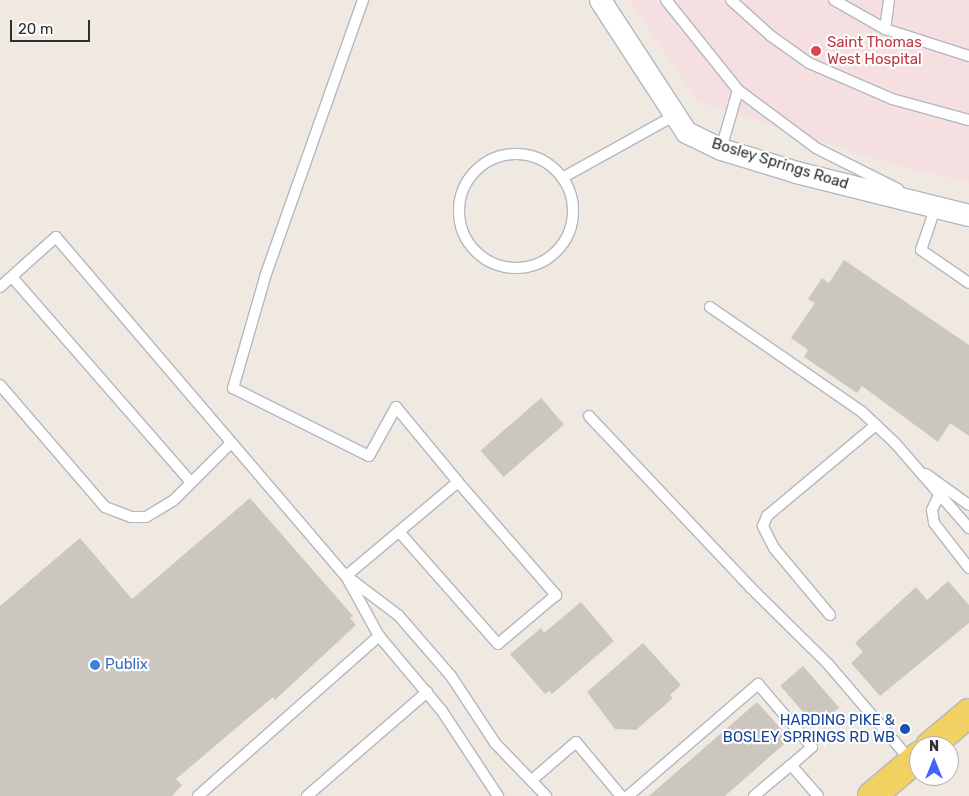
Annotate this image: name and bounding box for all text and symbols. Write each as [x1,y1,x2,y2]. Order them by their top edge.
scale bar [12,10,92,42]
text: 20 m [18,20,53,38]
place label: Saint Thomas West Hospital [827,33,922,68]
marker: Saint Thomas West Hospital [809,44,823,58]
street label: Bosley Springs Road [709,135,851,193]
place label: Publix [105,656,148,674]
marker: Publix [89,659,101,671]
place label: HARDING PIKE & BOSLEY SPRINGS RD WB [722,711,895,746]
marker: HARDING PIKE & BOSLEY SPRINGS RD WB [899,723,911,735]
north arrow [909,736,959,786]
text: N [929,738,939,755]

